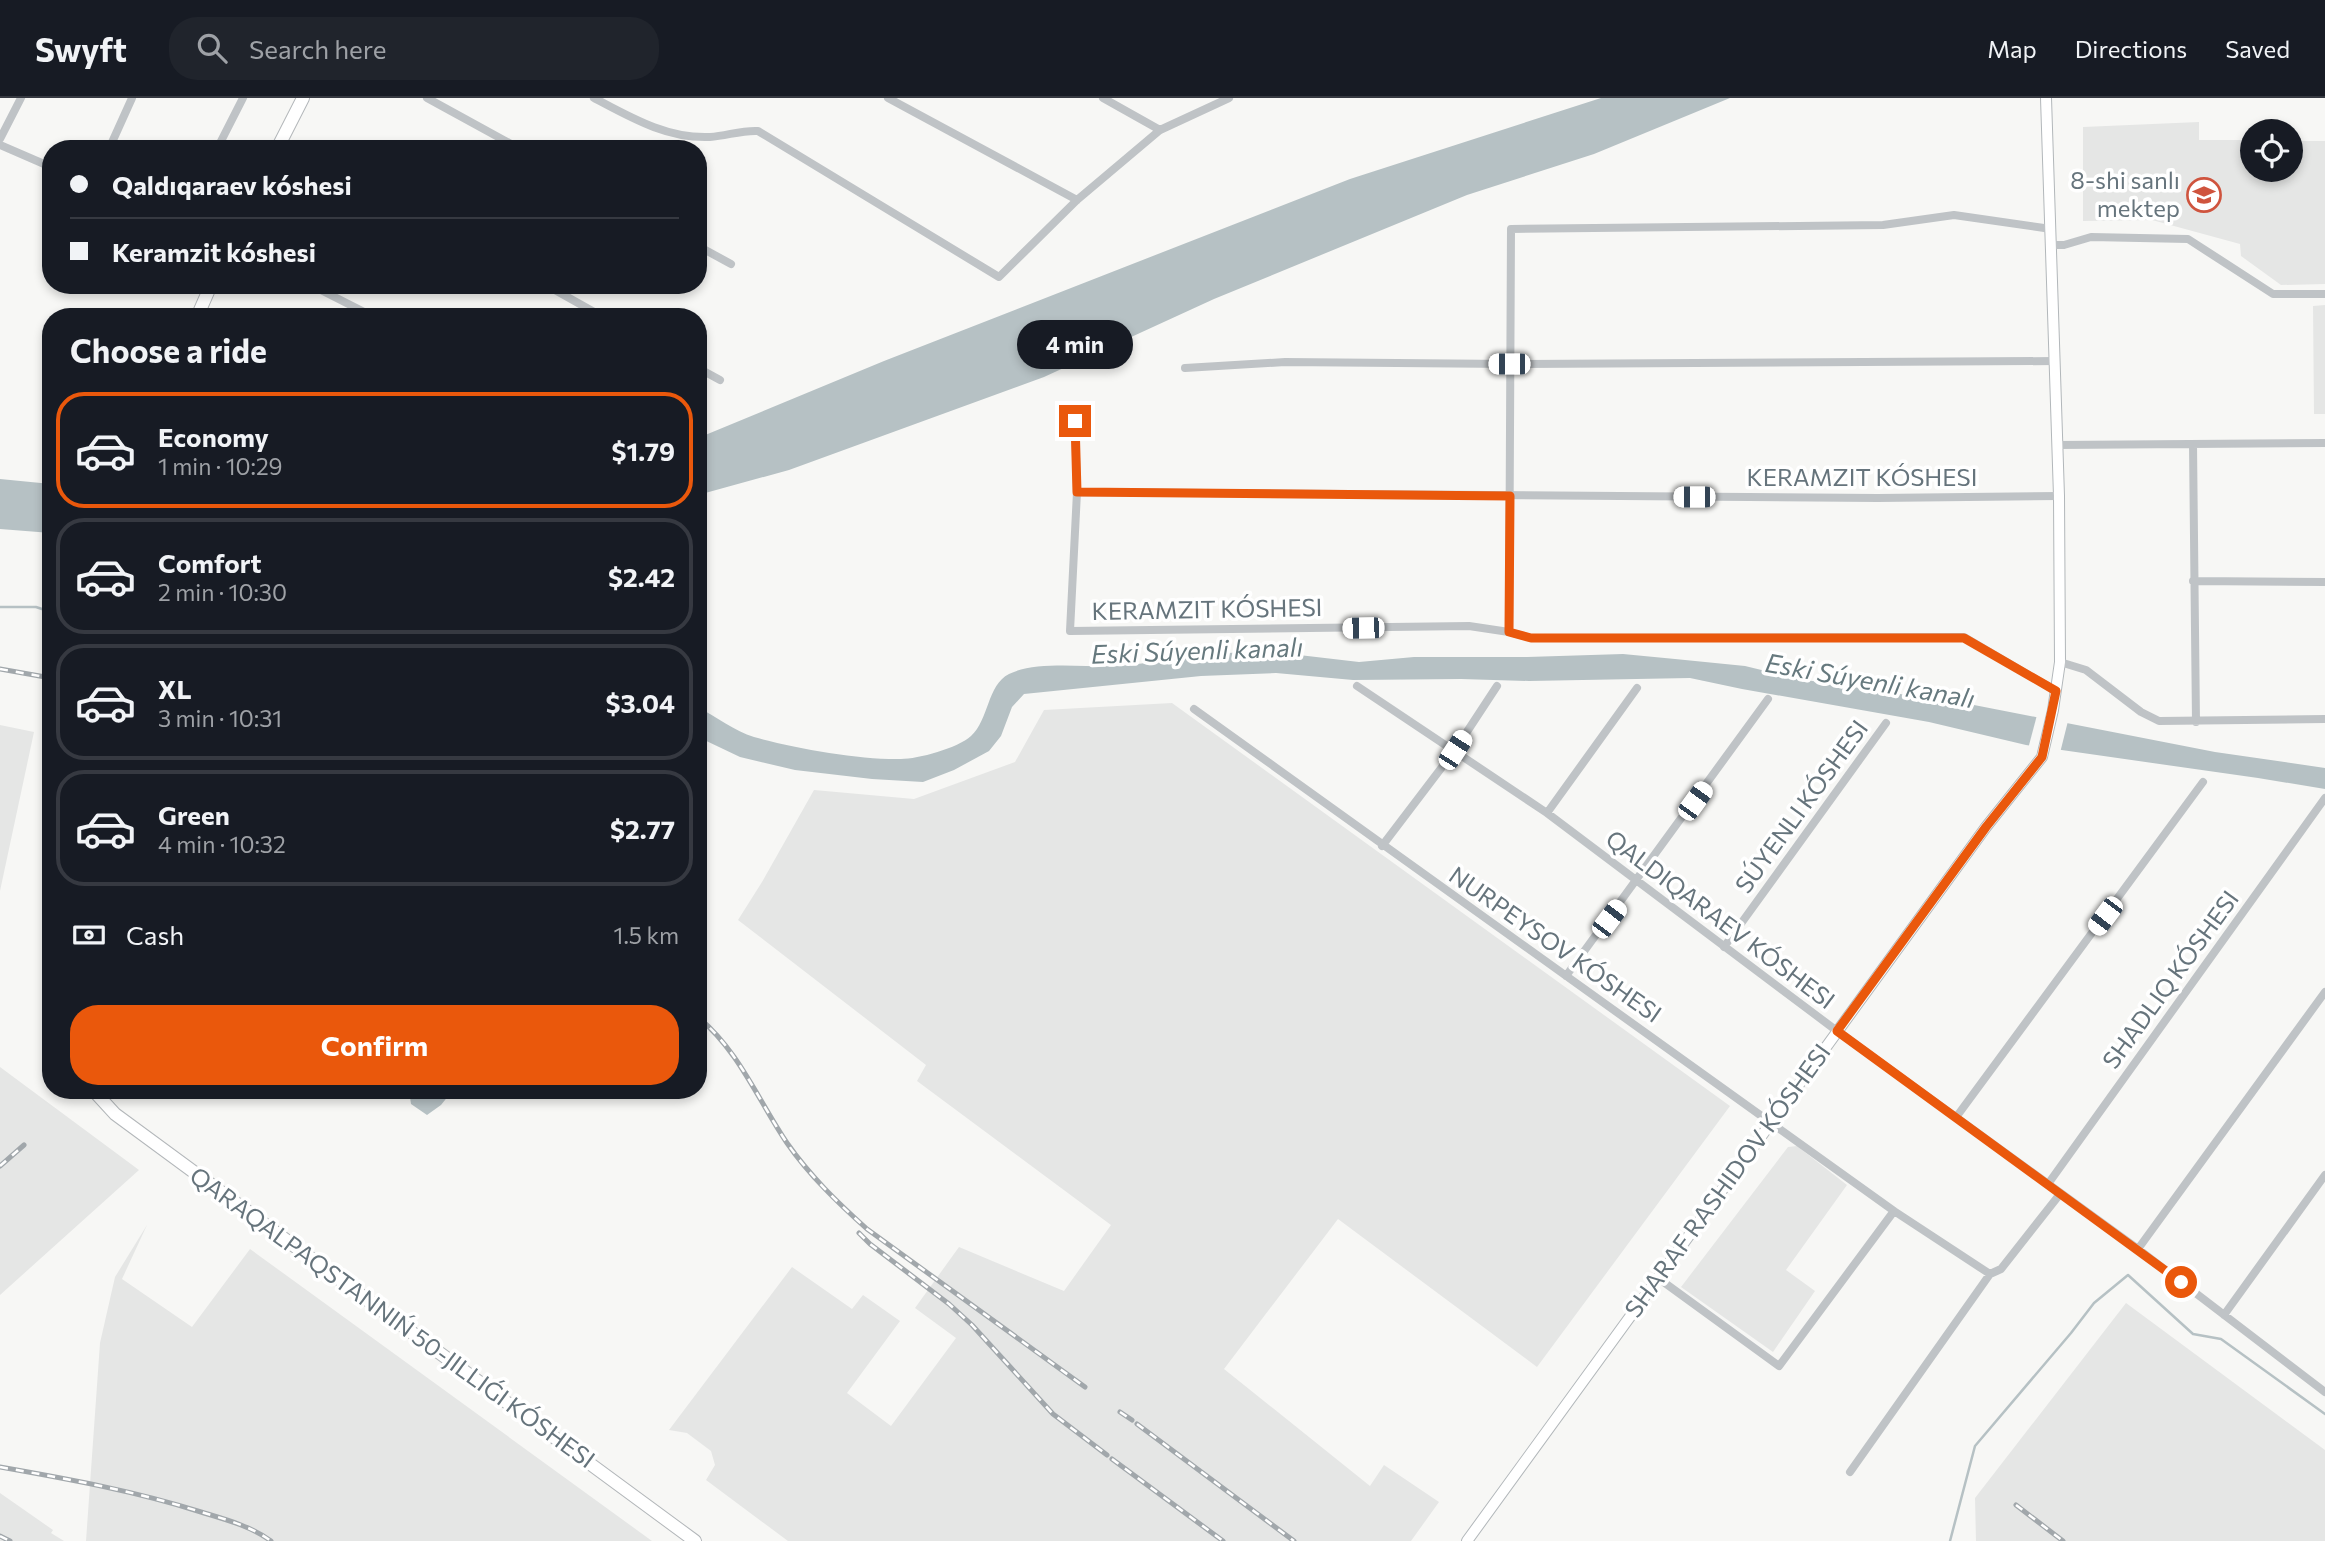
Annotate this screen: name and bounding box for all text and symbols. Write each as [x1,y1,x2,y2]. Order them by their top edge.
search box [169,17,659,80]
text: Swyft [35,28,127,69]
icon: search [193,29,231,67]
text: Search here [249,33,386,64]
text: Map [1987,34,2037,63]
text: Directions [2075,34,2187,63]
text: Saved [2225,34,2290,63]
map controls [2240,119,2303,182]
button: locate [2240,119,2303,182]
place label: 8-shi sanlı mektep [2070,165,2180,222]
text: Qaldıqaraev kóshesi [112,169,352,200]
school or university icon: 8-shi sanlı mektep [2185,176,2223,214]
text: Keramzit kóshesi [112,236,316,267]
callout: 4 min [1017,320,1133,368]
text: Choose a ride [70,330,267,370]
text: 4 min [1046,330,1104,358]
car [1489,354,1531,375]
route end [1059,405,1091,437]
icon: car [74,419,137,482]
text: Economy [158,421,269,452]
text: $1.79 [612,435,675,466]
text: 1 min · 10:29 [158,452,283,480]
street label: KERAMZIT KÓSHESI [1747,462,1977,491]
car [1674,487,1716,508]
icon: car [74,545,137,608]
text: Comfort [158,547,261,578]
text: $2.42 [608,561,675,592]
text: 2 min · 10:30 [158,578,287,606]
street label: KERAMZIT KÓSHESI [1091,592,1323,625]
car [1342,617,1385,639]
water label: Eski Súyenli kanalı [1090,630,1304,669]
water label: Eski Súyenli kanalı [1763,646,1977,713]
icon: car [74,671,137,734]
text: XL [158,673,192,704]
text: $3.04 [606,687,675,718]
text: 3 min · 10:31 [158,704,282,732]
street label: SÚYENLI KÓSHESI [1728,714,1873,898]
car [1435,727,1476,773]
car [1675,778,1716,824]
icon: car [74,797,137,860]
text: Green [158,799,230,830]
text: $2.77 [610,813,675,844]
street label: QALDIQARAEV KÓSHESI [1601,823,1841,1014]
text: 4 min · 10:32 [158,830,286,858]
street label: NURPEYSOV KÓSHESI [1444,860,1668,1028]
street label: SHADLIQ KÓSHESI [2095,884,2244,1074]
car [2084,893,2127,939]
car [1588,896,1631,942]
icon: cash [70,916,108,954]
text: Cash [126,919,184,950]
text: 1.5 km [614,921,679,949]
button: Confirm [70,1005,679,1085]
street label: SHARAF RASHIDOV KÓSHESI [1618,1038,1836,1322]
street label: QARAQALPAQSTANNIŃ 50-JILLIǴI KÓSHESI [185,1160,601,1474]
route start [2165,1266,2197,1298]

